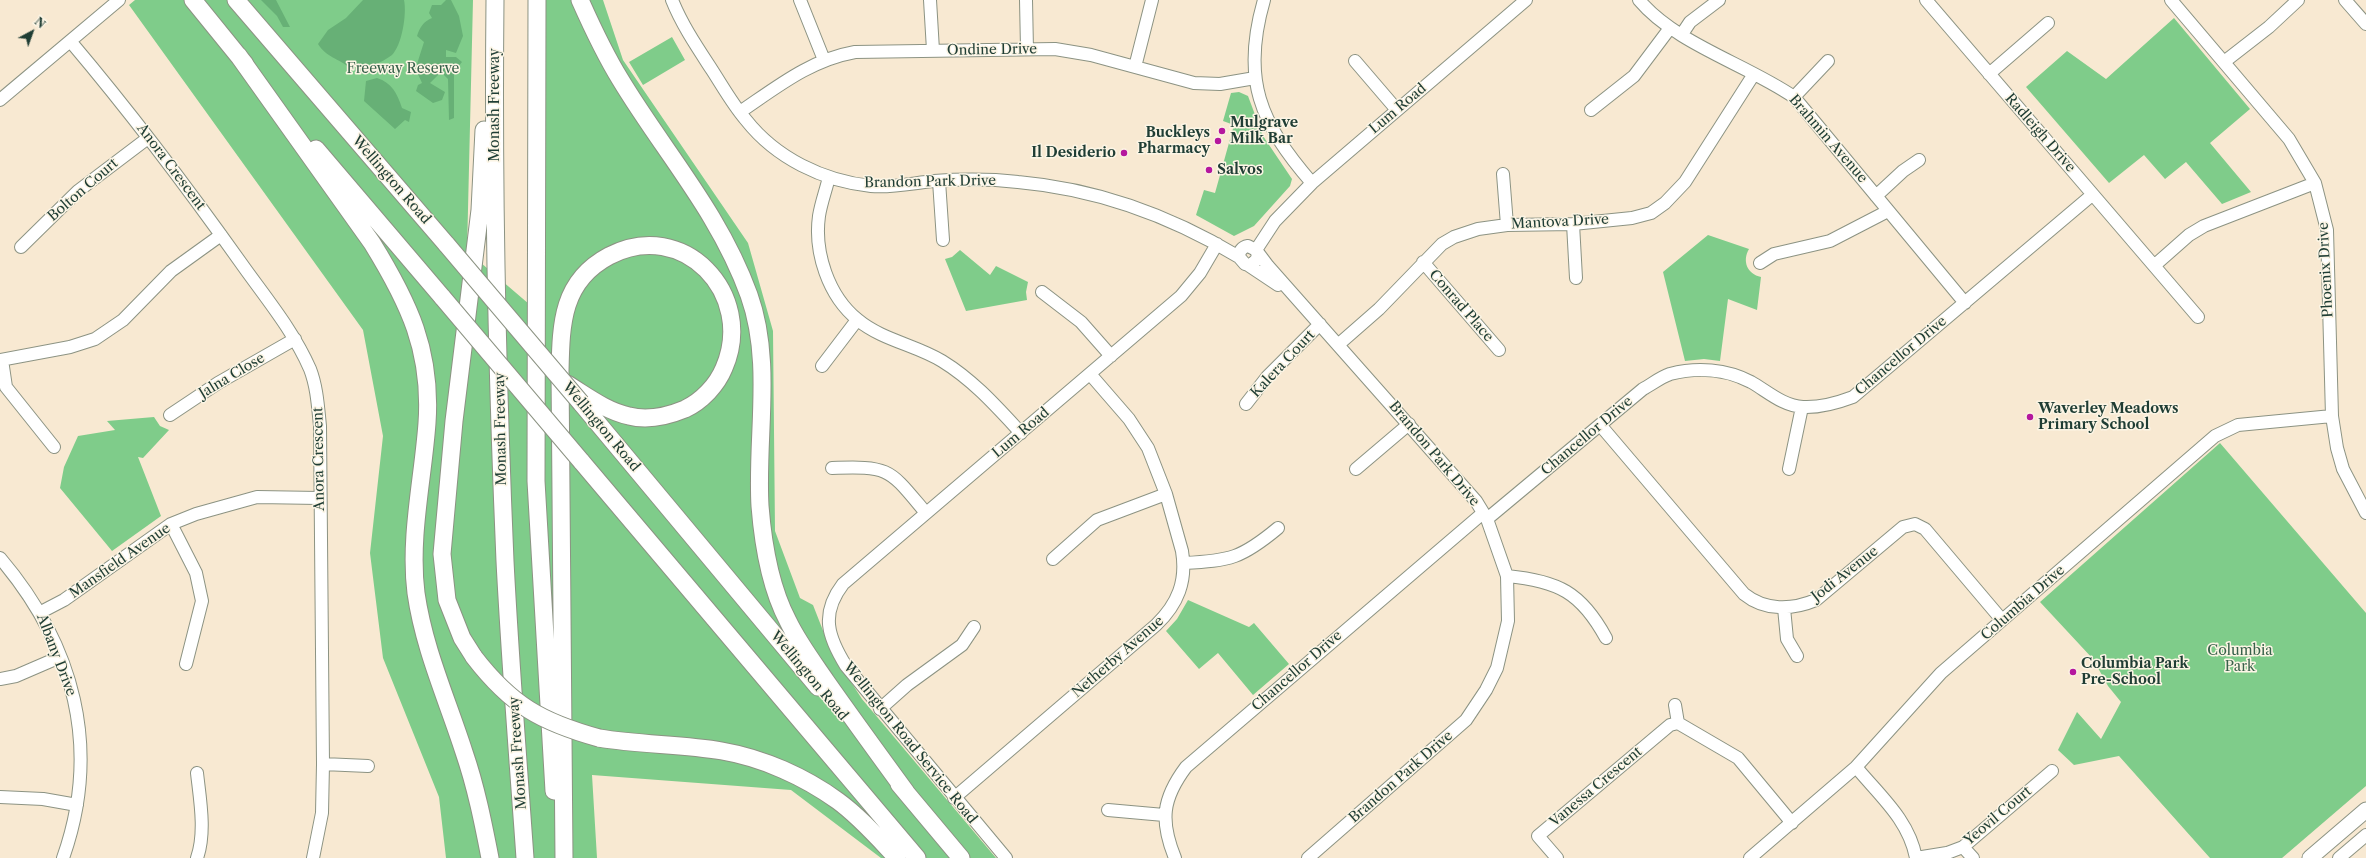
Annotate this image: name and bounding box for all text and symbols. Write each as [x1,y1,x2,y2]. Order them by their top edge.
north arrow [12,12,52,52]
text: N [32,15,48,31]
street label: Ondine Drive [947,41,1037,59]
street label: Monash Freeway [487,48,503,162]
park label: Freeway Reserve [347,61,459,77]
street label: Lum Road [1366,80,1430,138]
street label: Radleigh Drive [2001,90,2079,176]
street label: Brahmin Avenue [1785,92,1871,186]
place label: Mulgrave Milk Bar [1230,115,1298,148]
street label: Anora Crescent [133,120,209,214]
place label: Buckleys Pharmacy [1137,125,1210,158]
marker: Mulgrave Milk Bar [1217,126,1227,136]
street label: Wellington Road [348,132,434,228]
marker: Buckleys Pharmacy [1213,136,1223,146]
place label: Il Desiderio [1031,145,1116,161]
marker: Il Desiderio [1119,148,1129,158]
street label: Bolton Court [45,155,121,225]
place label: Salvos [1217,162,1263,178]
marker: Salvos [1204,165,1214,175]
street label: Brandon Park Drive [864,172,996,192]
street label: Mantova Drive [1511,211,1609,233]
street label: Phoenix Drive [2315,222,2337,318]
street label: Conrad Place [1425,267,1497,345]
street label: Chancellor Drive [1852,313,1950,399]
street label: Kalera Court [1248,327,1318,401]
street label: Jalna Close [196,350,268,402]
street label: Monash Freeway [492,372,510,486]
street label: Wellington Road [559,379,643,475]
street label: Chancellor Drive [1538,393,1636,479]
street label: Brandon Park Drive [1385,398,1483,510]
place label: Waverley Meadows Primary School [2038,401,2178,434]
street label: Lum Road [989,404,1053,462]
street label: Anora Crescent [310,407,328,511]
marker: Waverley Meadows Primary School [2025,412,2035,422]
street label: Mansfield Avenue [66,520,174,602]
street label: Jodi Avenue [1808,543,1882,605]
street label: Columbia Drive [1978,562,2068,644]
street label: Albany Drive [33,612,79,698]
street label: Netherby Avenue [1069,613,1167,701]
street label: Chancellor Drive [1249,627,1345,715]
street label: Wellington Road [767,628,851,724]
park label: Columbia Park [2207,643,2273,676]
place label: Columbia Park Pre-School [2081,656,2189,688]
street label: Wellington Road Service Road [840,659,980,827]
marker: Columbia Park Pre-School [2068,667,2078,677]
street label: Monash Freeway [506,696,530,810]
street label: Brandon Park Drive [1346,727,1456,827]
street label: Vanessa Crescent [1546,743,1646,831]
street label: Yeovil Court [1961,783,2035,849]

